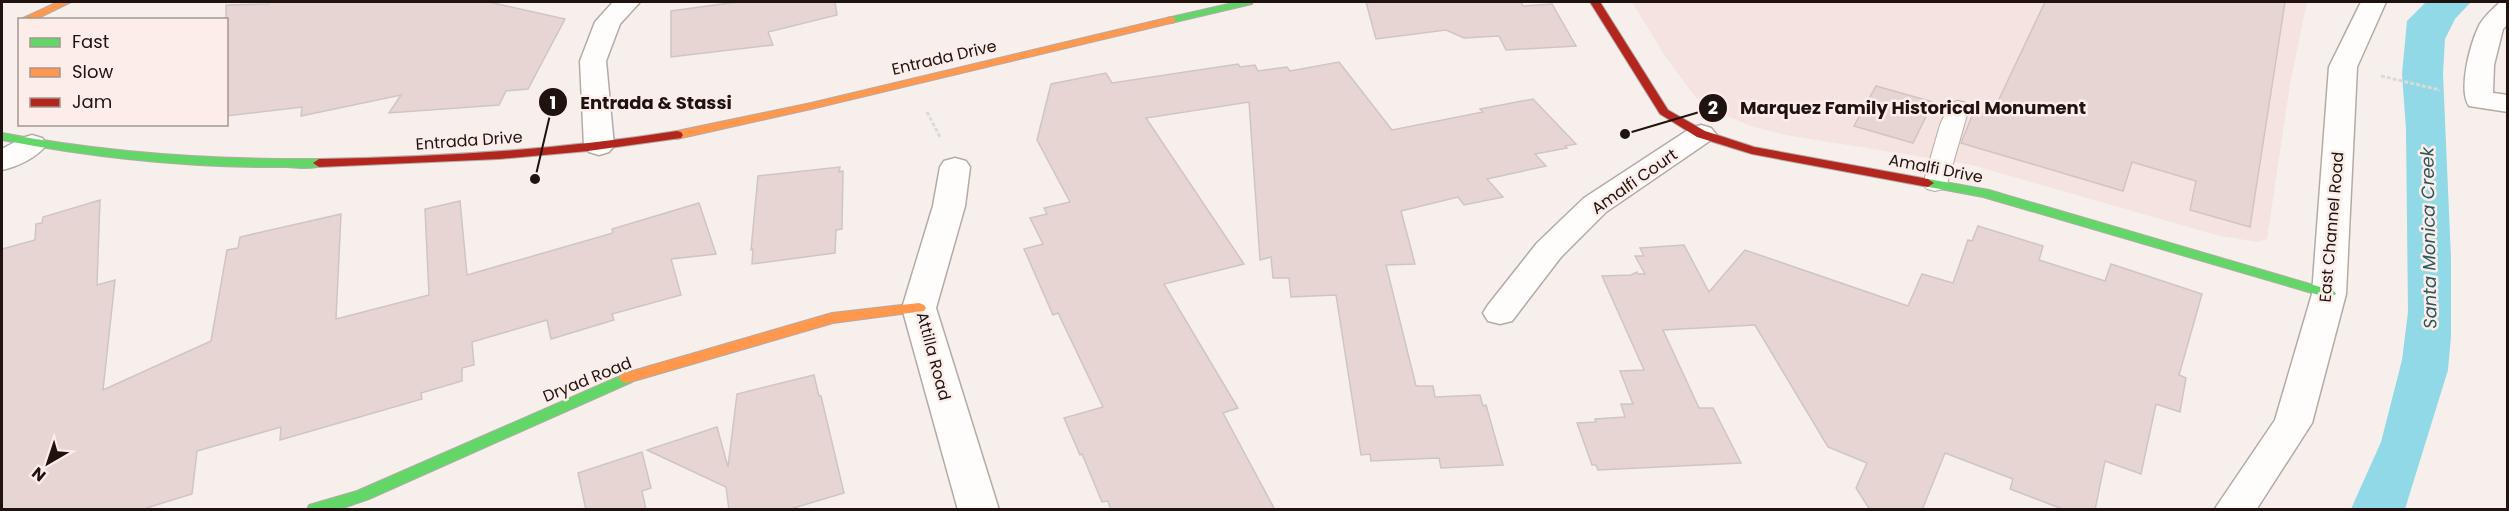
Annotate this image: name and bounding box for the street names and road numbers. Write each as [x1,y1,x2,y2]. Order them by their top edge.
street label: Entrada Drive [889,34,999,81]
street label: Entrada Drive [415,125,523,156]
street label: Amalfi Court [1587,143,1682,220]
street label: Amalfi Drive [1887,148,1985,189]
street label: East Channel Road [2313,151,2350,303]
street label: Attilla Road [911,309,956,403]
street label: Dryad Road [539,351,635,408]

